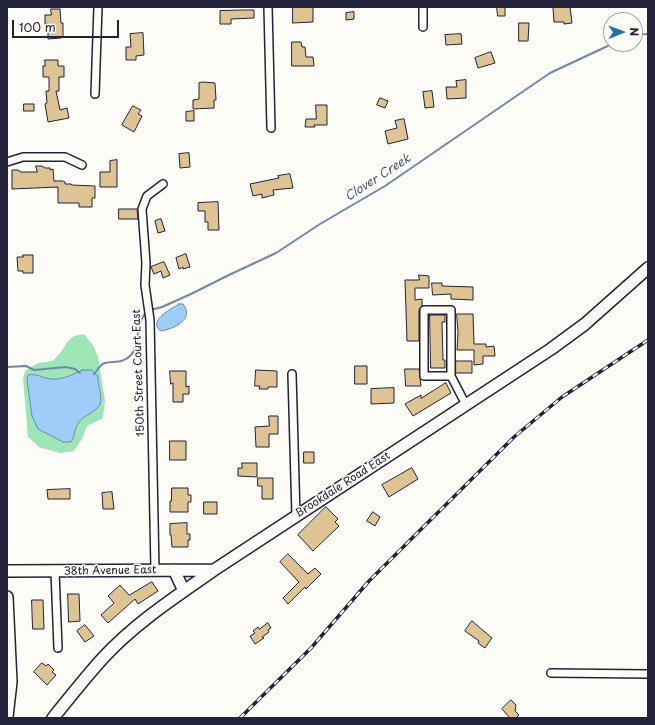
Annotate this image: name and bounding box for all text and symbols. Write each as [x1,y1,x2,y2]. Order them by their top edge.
scale bar [14,12,121,38]
north arrow [603,12,643,52]
text: 100 m [19,18,56,36]
text: N [626,27,643,36]
water label: Clover Creek [342,151,414,205]
street label: 150th Street Court East [130,309,148,437]
street label: Brookdale Road East [293,449,393,521]
street label: 38th Avenue East [63,564,157,578]

